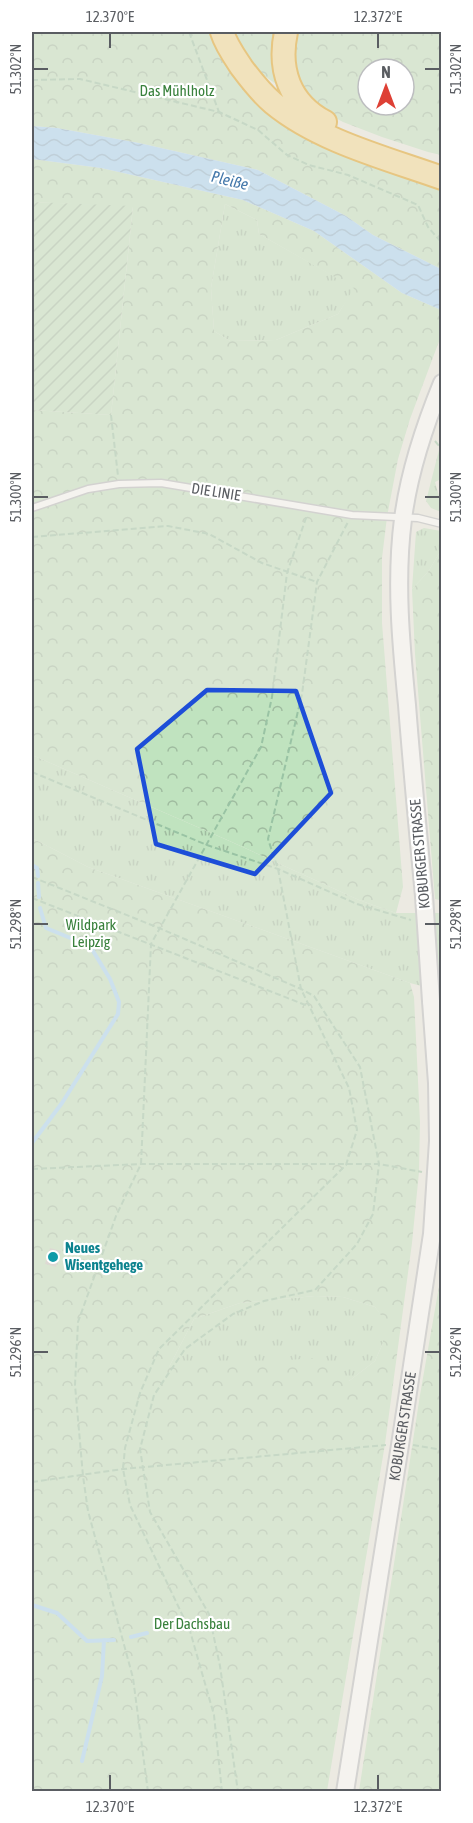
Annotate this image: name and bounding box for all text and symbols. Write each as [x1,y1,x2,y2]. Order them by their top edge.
text: 12.370°E [86,8,135,25]
text: 12.372°E [354,8,403,25]
text: 51.302°N [7,44,24,94]
text: 51.302°N [447,44,464,94]
north arrow [356,57,416,117]
text: N [381,63,391,81]
park label: Das Mühlholz [140,82,215,99]
water label: Pleiße [210,167,250,193]
text: 51.300°N [7,472,24,522]
text: 51.300°N [447,472,464,522]
street label: DIE LINIE [190,479,242,504]
street label: KOBURGER STRASSE [406,798,433,909]
text: 51.298°N [7,899,24,949]
text: 51.298°N [447,899,464,949]
park label: Wildpark Leipzig [66,916,117,950]
place label: Neues Wisentgehege [64,1239,143,1273]
marker: Neues Wisentgehege [46,1250,60,1264]
text: 51.296°N [7,1327,24,1377]
text: 51.296°N [447,1327,464,1377]
street label: KOBURGER STRASSE [385,1370,419,1482]
park label: Der Dachsbau [154,1615,230,1632]
text: 12.370°E [86,1798,135,1815]
text: 12.372°E [354,1798,403,1815]

